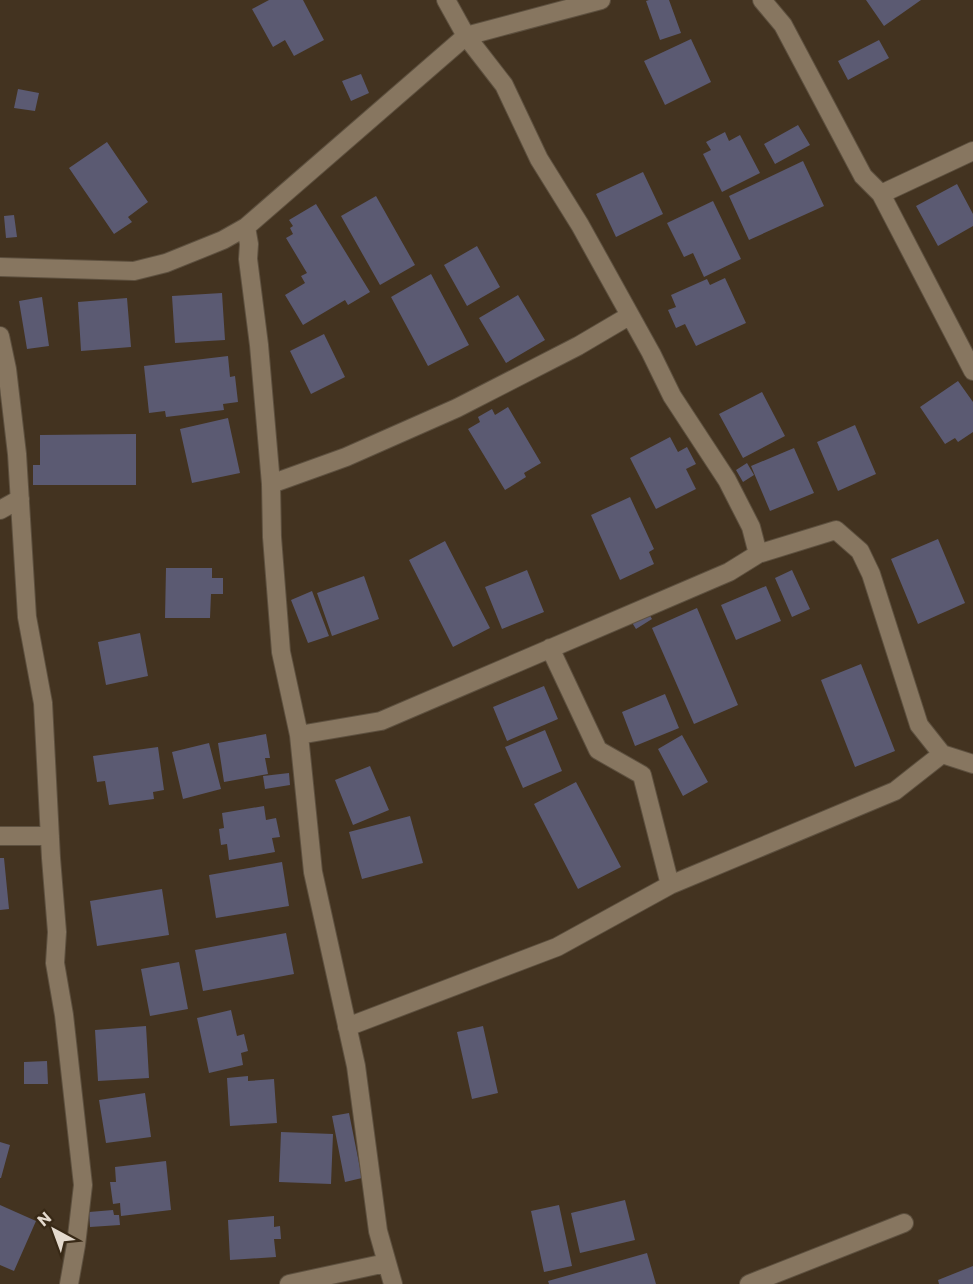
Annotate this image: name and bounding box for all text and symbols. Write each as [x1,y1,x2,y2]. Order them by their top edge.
north arrow [24,1200,84,1260]
text: N [33,1207,55,1229]

